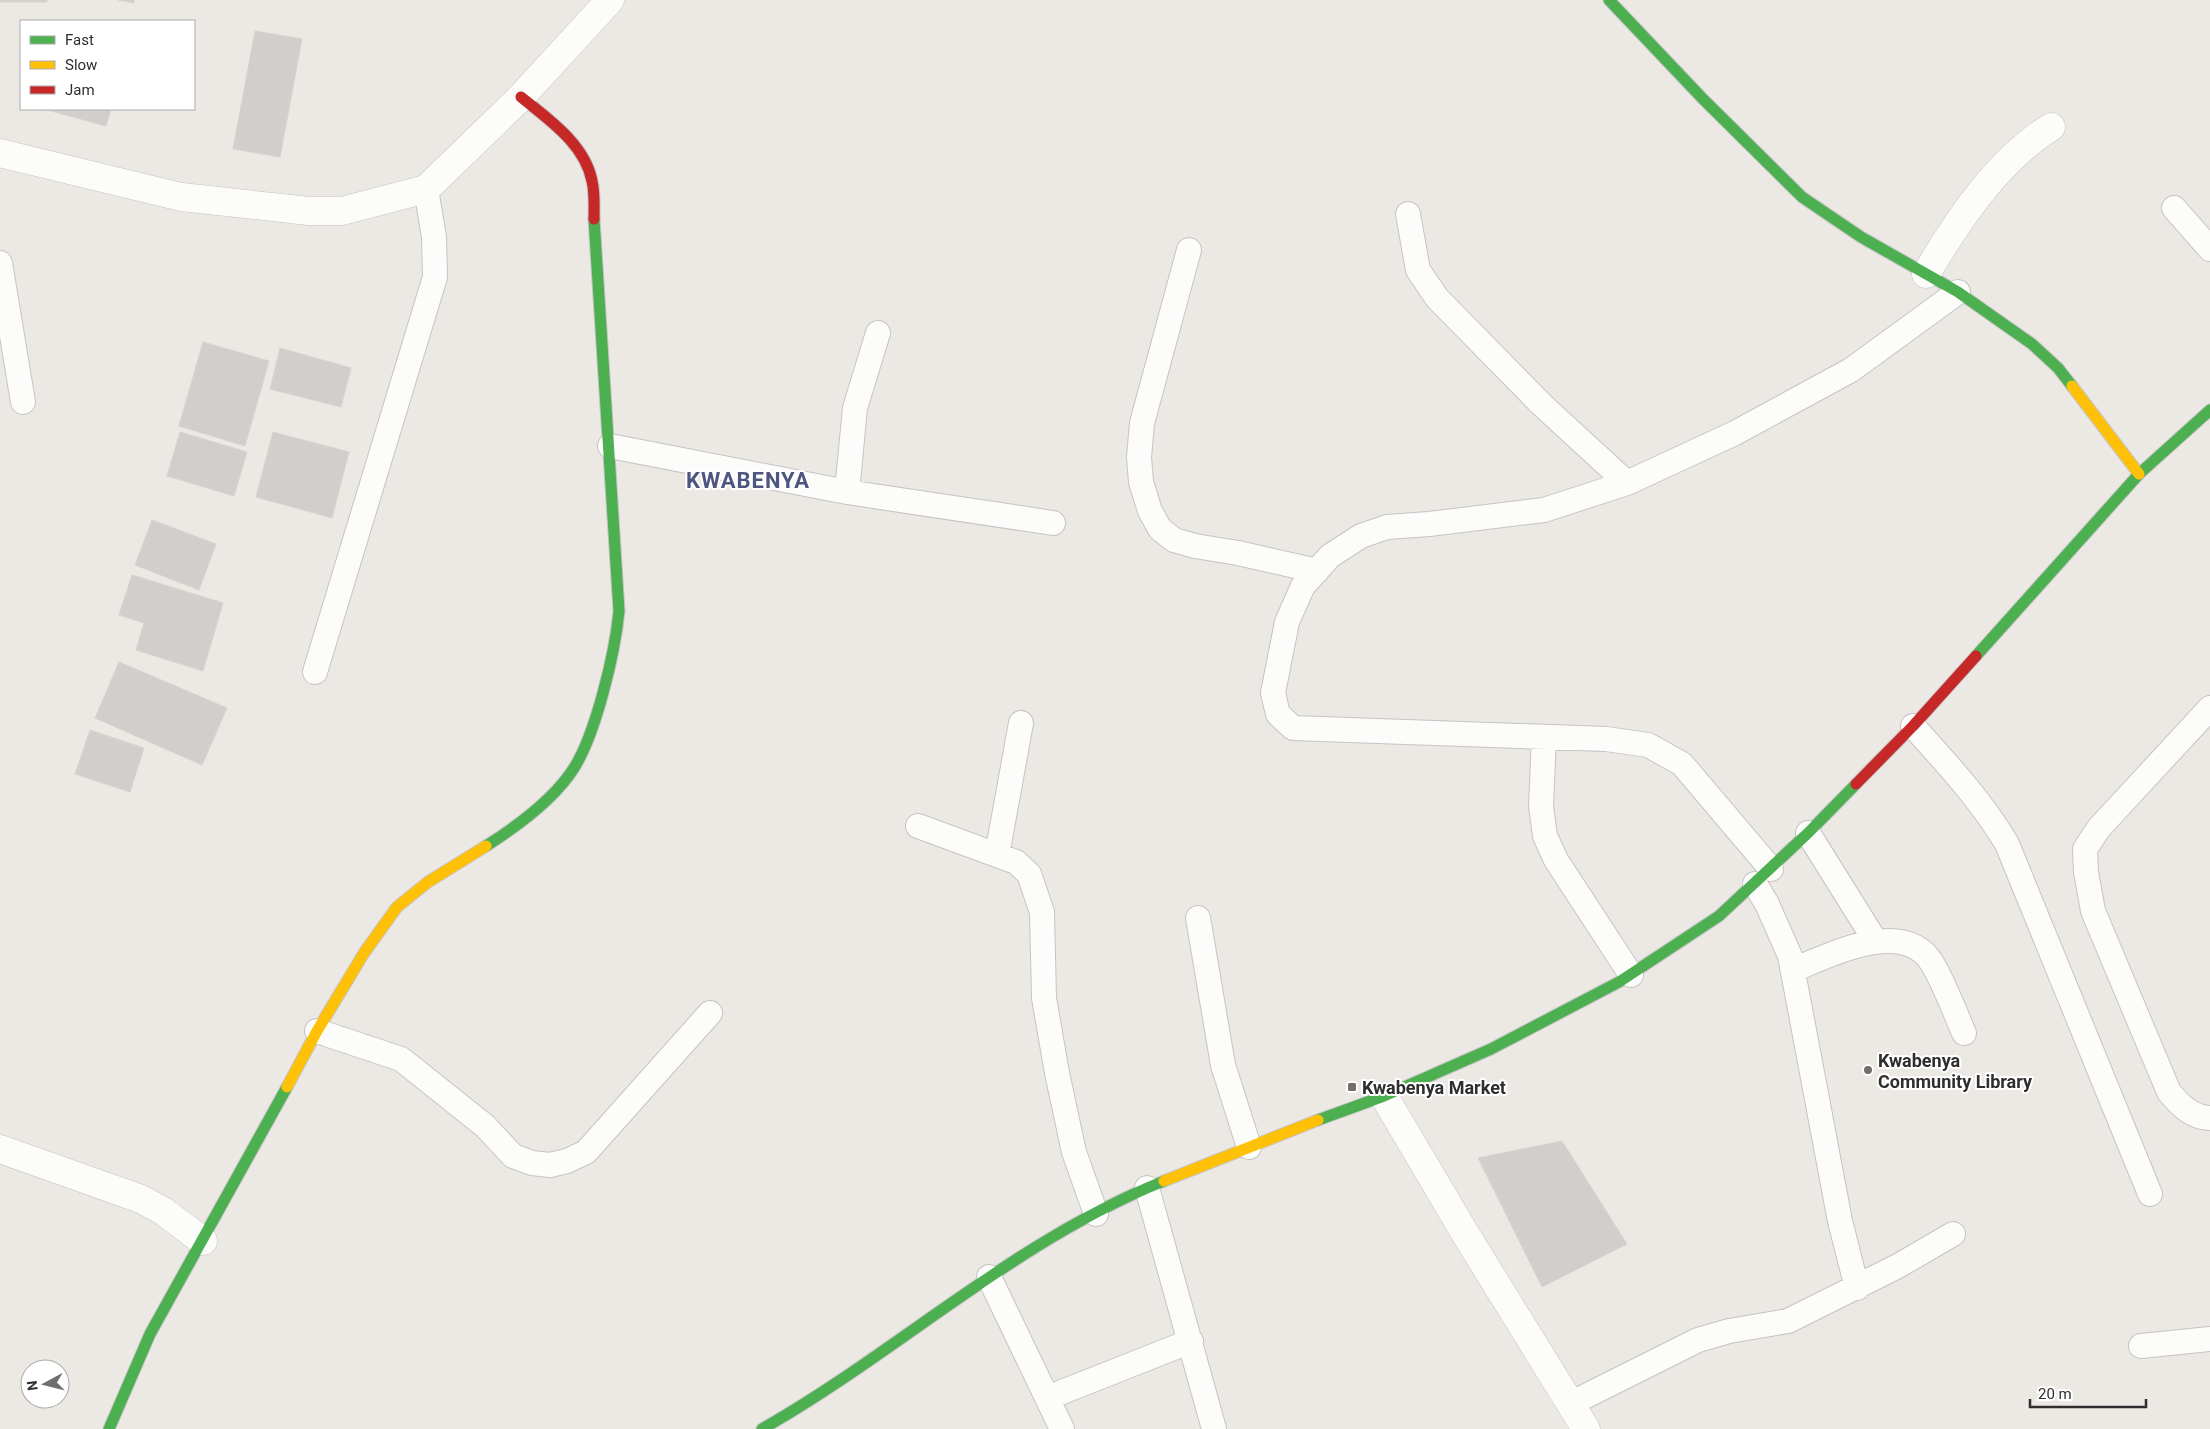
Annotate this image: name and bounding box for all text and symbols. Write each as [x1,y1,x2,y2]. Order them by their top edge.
legend [20,20,195,110]
text: Fast [65,31,94,49]
text: Slow [65,56,97,74]
text: Jam [65,81,95,99]
district label: KWABENYA [686,468,810,493]
place label: Kwabenya Community Library [1878,1050,2033,1092]
marker: Kwabenya Community Library [1862,1064,1874,1076]
place label: Kwabenya Market [1362,1077,1506,1098]
marker: Kwabenya Market [1346,1081,1358,1093]
north arrow [20,1359,70,1409]
scale bar [2030,1376,2146,1408]
text: N [24,1380,41,1391]
text: 20 m [2038,1385,2072,1403]

